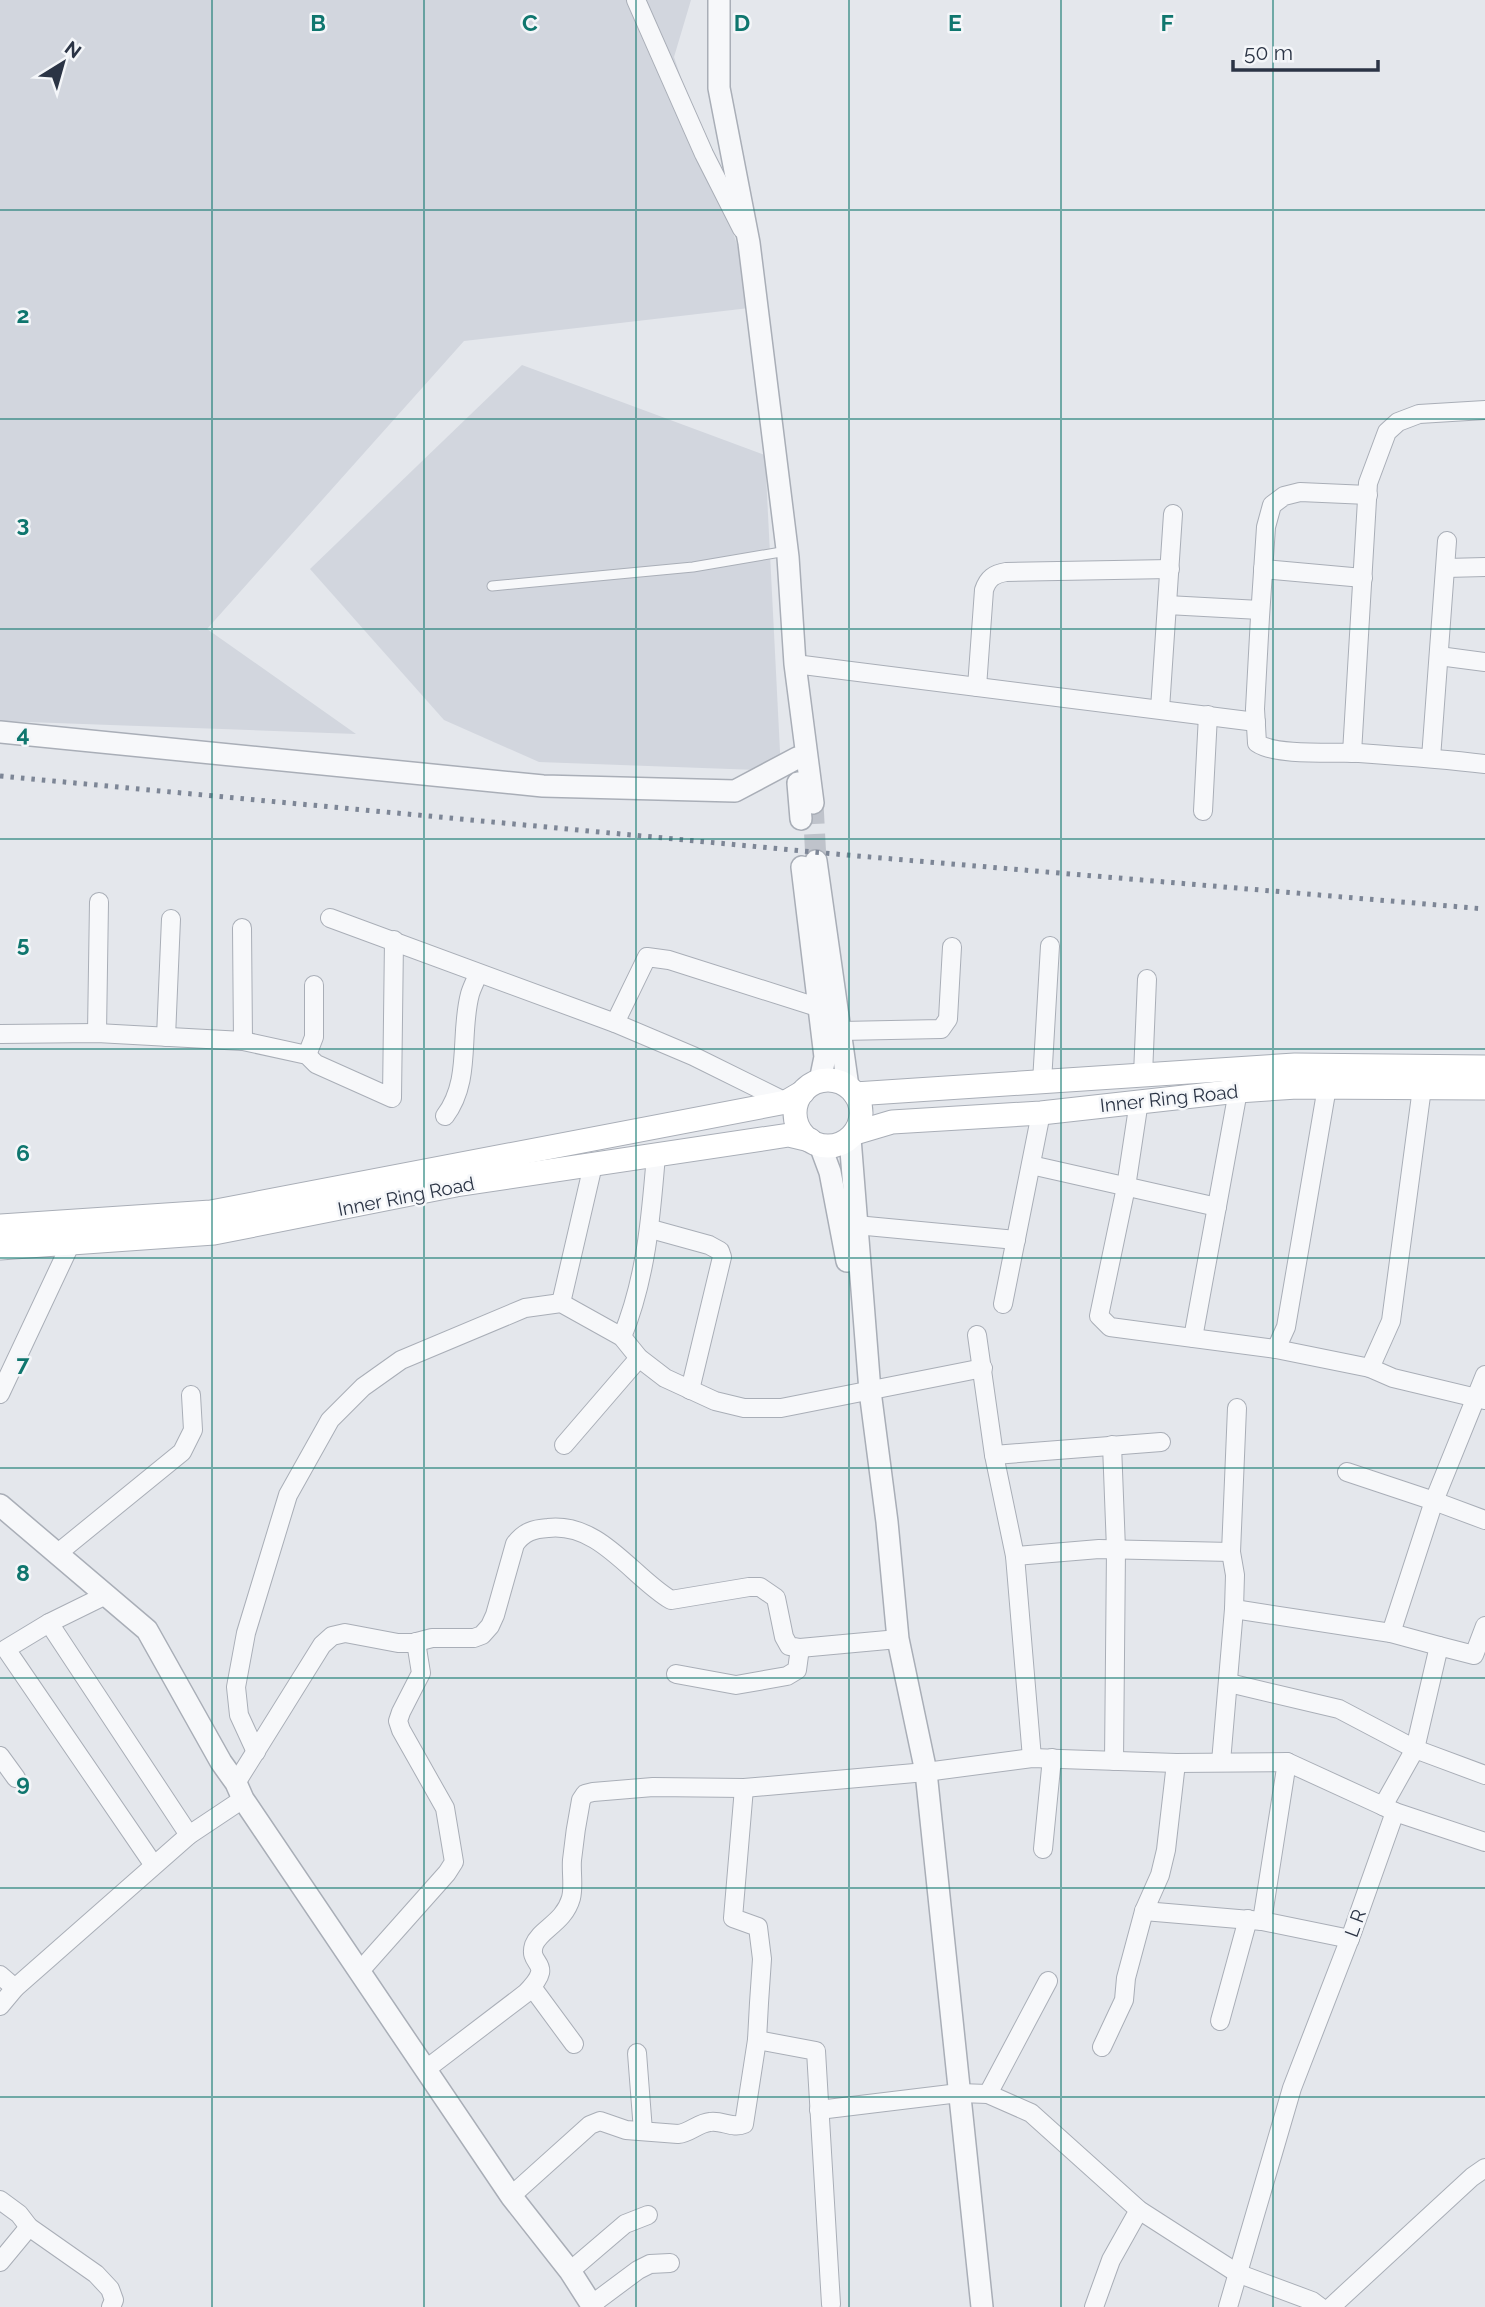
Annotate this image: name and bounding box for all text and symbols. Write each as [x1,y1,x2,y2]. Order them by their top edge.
text: B [310,9,326,36]
text: C [522,9,538,36]
text: D [734,9,750,36]
text: E [948,9,962,36]
text: F [1160,9,1174,36]
north arrow [28,28,98,98]
scale bar [1233,28,1378,72]
text: N [61,36,86,63]
text: 50 m [1244,40,1293,65]
text: 2 [17,301,29,328]
text: 3 [17,510,29,537]
text: 4 [16,720,30,747]
text: 5 [17,930,30,957]
street label: Inner Ring Road [1099,1080,1239,1116]
text: 6 [16,1139,30,1166]
street label: Inner Ring Road [336,1172,476,1220]
text: 7 [17,1349,30,1376]
text: 8 [16,1559,30,1586]
text: 9 [16,1769,30,1796]
street label: L R [1340,1906,1370,1940]

